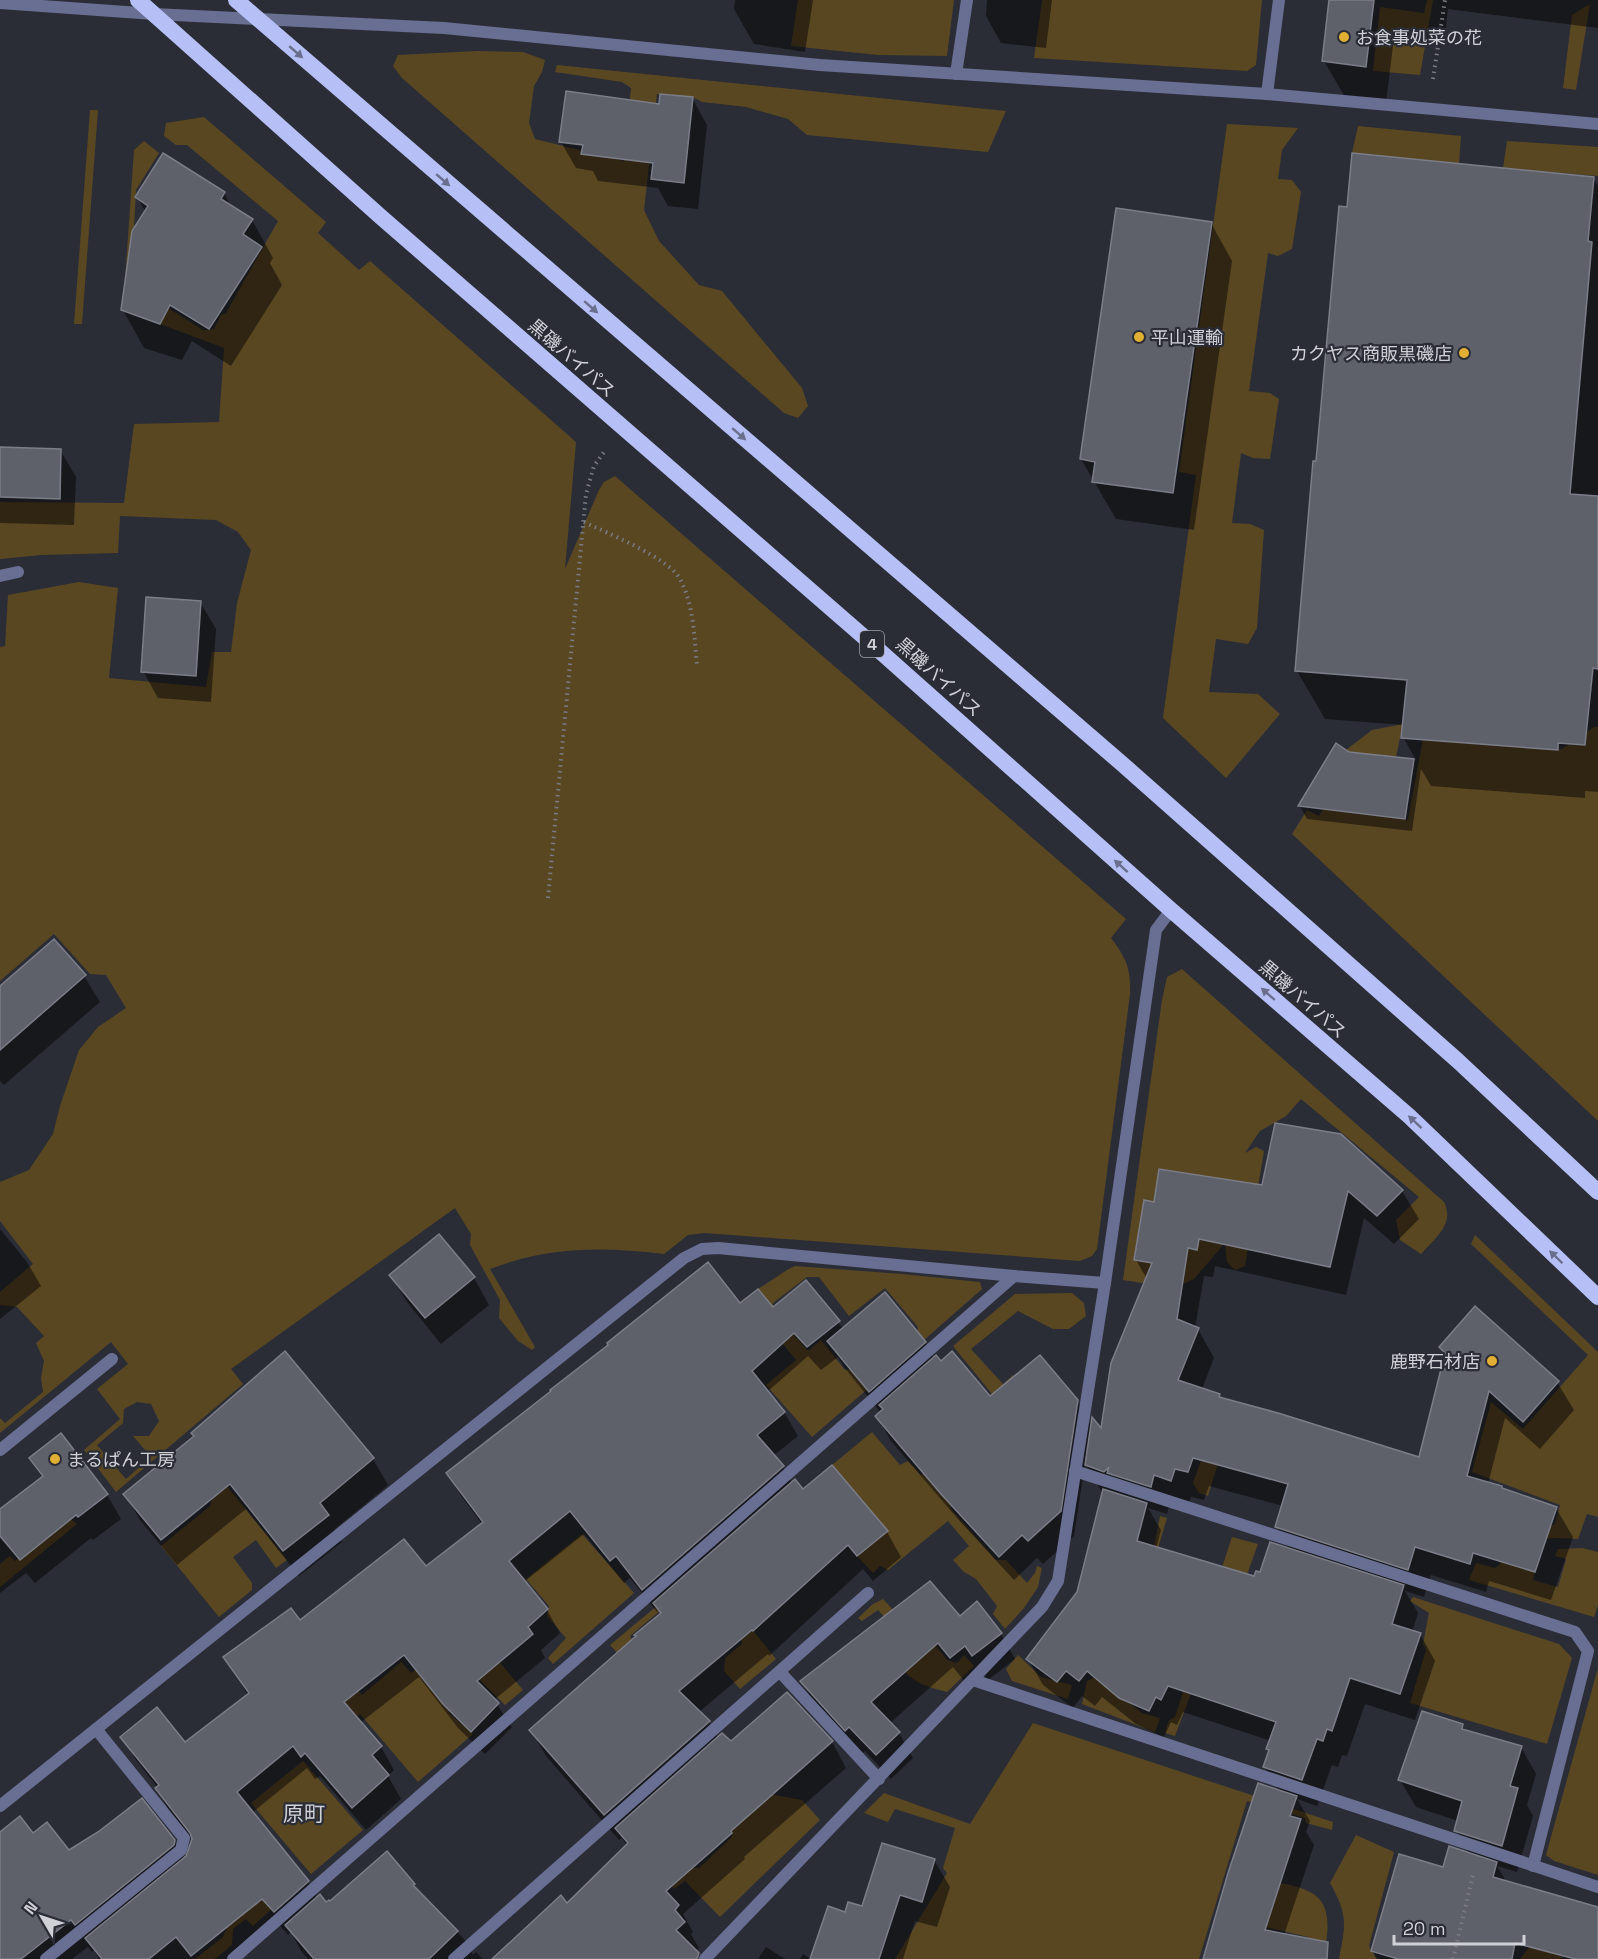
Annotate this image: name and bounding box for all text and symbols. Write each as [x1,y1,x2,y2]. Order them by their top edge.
place label: お食事処菜の花 [1356,26,1482,49]
marker: お食事処菜の花 [1337,30,1351,44]
one-way arrow [288,45,303,58]
one-way arrow [435,173,450,186]
one-way arrow [583,300,598,313]
street label: 黒磯バイパス [524,314,620,402]
place label: 平山運輸 [1151,326,1223,349]
marker: 平山運輸 [1132,330,1146,344]
place label: カクヤス商販黒磯店 [1290,342,1452,365]
marker: カクヤス商販黒磯店 [1457,346,1471,360]
one-way arrow [731,427,746,440]
road number: 4 [860,631,884,657]
street label: 黒磯バイパス [891,632,987,722]
one-way arrow [1114,860,1129,873]
street label: 黒磯バイパス [1255,955,1351,1043]
one-way arrow [1261,988,1276,1001]
one-way arrow [1408,1116,1423,1129]
one-way arrow [1549,1250,1563,1264]
place label: 鹿野石材店 [1390,1350,1480,1373]
marker: 鹿野石材店 [1485,1354,1499,1368]
place label: まるぱん工房 [67,1448,175,1471]
marker: まるぱん工房 [48,1452,62,1466]
district label: 原町 [283,1800,325,1827]
north arrow [12,1887,72,1947]
text: N [19,1897,42,1919]
scale bar [1394,1908,1524,1946]
text: 20 m [1403,1917,1446,1940]

